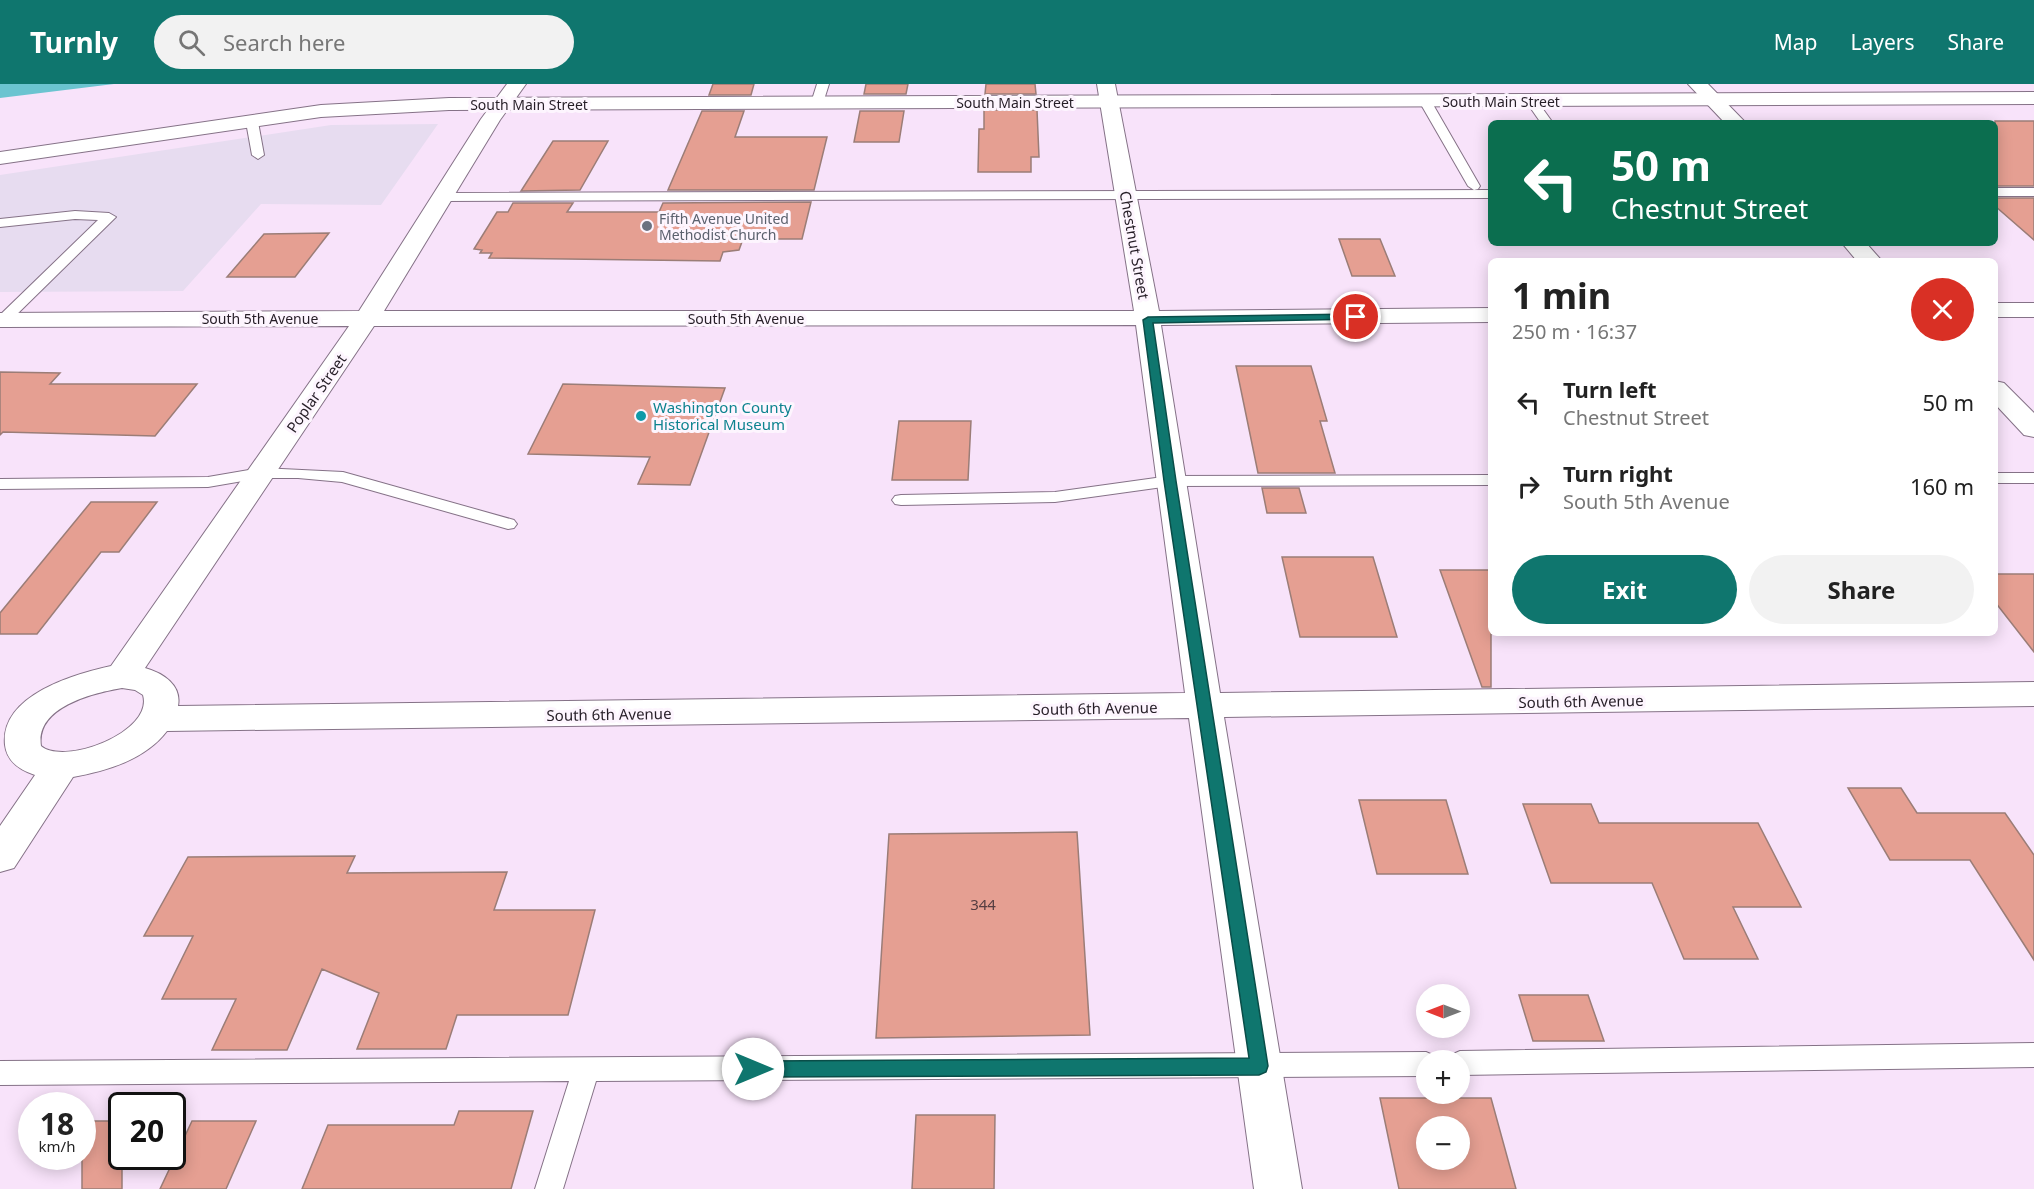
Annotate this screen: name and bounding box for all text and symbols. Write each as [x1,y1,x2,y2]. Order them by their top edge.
search box [154,15,574,69]
text: Turnly [30,23,118,61]
icon: search [175,26,208,59]
text: Search here [223,27,345,57]
text: Map [1774,28,1818,56]
text: Layers [1851,28,1915,56]
text: Share [1948,28,2004,56]
street label: South Main Street [1442,92,1560,111]
street label: South Main Street [956,93,1074,112]
street label: South Main Street [470,95,588,114]
text: 50 m [1611,136,1711,193]
icon: left [1512,144,1590,222]
street label: Chestnut Street [1116,189,1154,301]
text: Chestnut Street [1611,190,1808,227]
place label: Fifth Avenue United Methodist Church [659,209,789,244]
marker: Fifth Avenue United Methodist Church [640,219,654,233]
text: 1 min [1512,271,1611,320]
button: close [1911,278,1974,341]
pin [1330,291,1381,342]
icon: arrive [1339,300,1372,333]
street label: South 5th Avenue [202,309,318,328]
street label: South 5th Avenue [688,309,804,328]
text: 250 m · 16:37 [1512,318,1637,345]
street label: Poplar Street [282,349,351,436]
text: Turn left [1563,374,1657,404]
icon: left [1512,386,1545,419]
text: 50 m [1923,387,1974,417]
place label: Washington County Historical Museum [653,397,792,434]
text: Chestnut Street [1563,404,1709,431]
marker: Washington County Historical Museum [634,409,648,423]
text: Turn right [1563,458,1673,488]
icon: right [1512,470,1545,503]
text: 160 m [1910,471,1974,501]
text: South 5th Avenue [1563,488,1730,515]
button: Exit [1512,555,1737,624]
button: Share [1749,555,1974,624]
street label: South 6th Avenue [1518,690,1644,712]
street label: South 6th Avenue [1032,697,1158,719]
street label: South 6th Avenue [546,703,672,725]
house number: 344 [970,894,996,914]
north arrow [1416,984,1470,1038]
map controls [1416,984,1470,1170]
position arrow [721,1037,785,1101]
button: + [1416,1050,1470,1104]
speed limit sign: 20 [108,1092,186,1170]
text: 18 [40,1103,74,1144]
button: − [1416,1116,1470,1170]
text: km/h [39,1136,75,1156]

